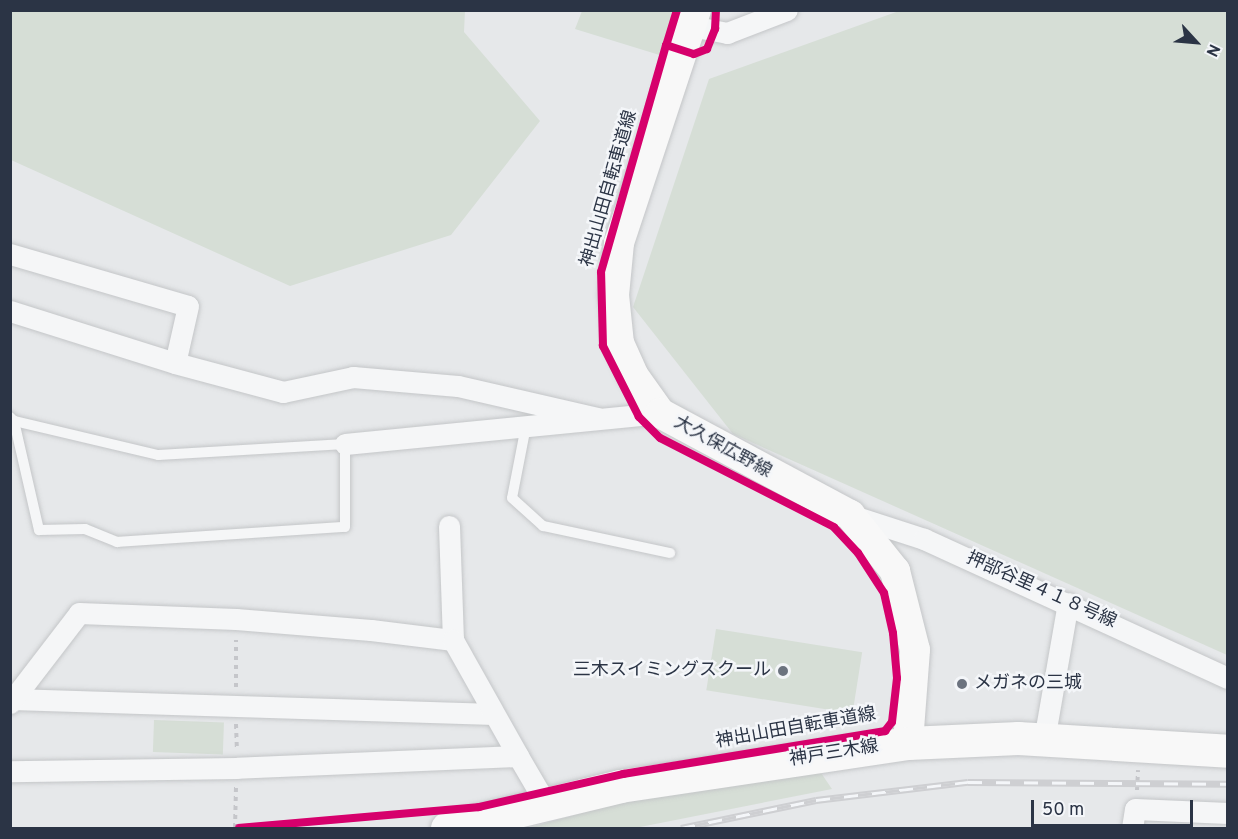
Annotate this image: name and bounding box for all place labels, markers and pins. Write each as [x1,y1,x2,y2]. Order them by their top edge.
place label: 三木スイミングスクール [573,660,771,682]
marker: 三木スイミングスクール [776,664,790,678]
place label: メガネの三城 [974,673,1082,695]
marker: メガネの三城 [955,677,969,691]

